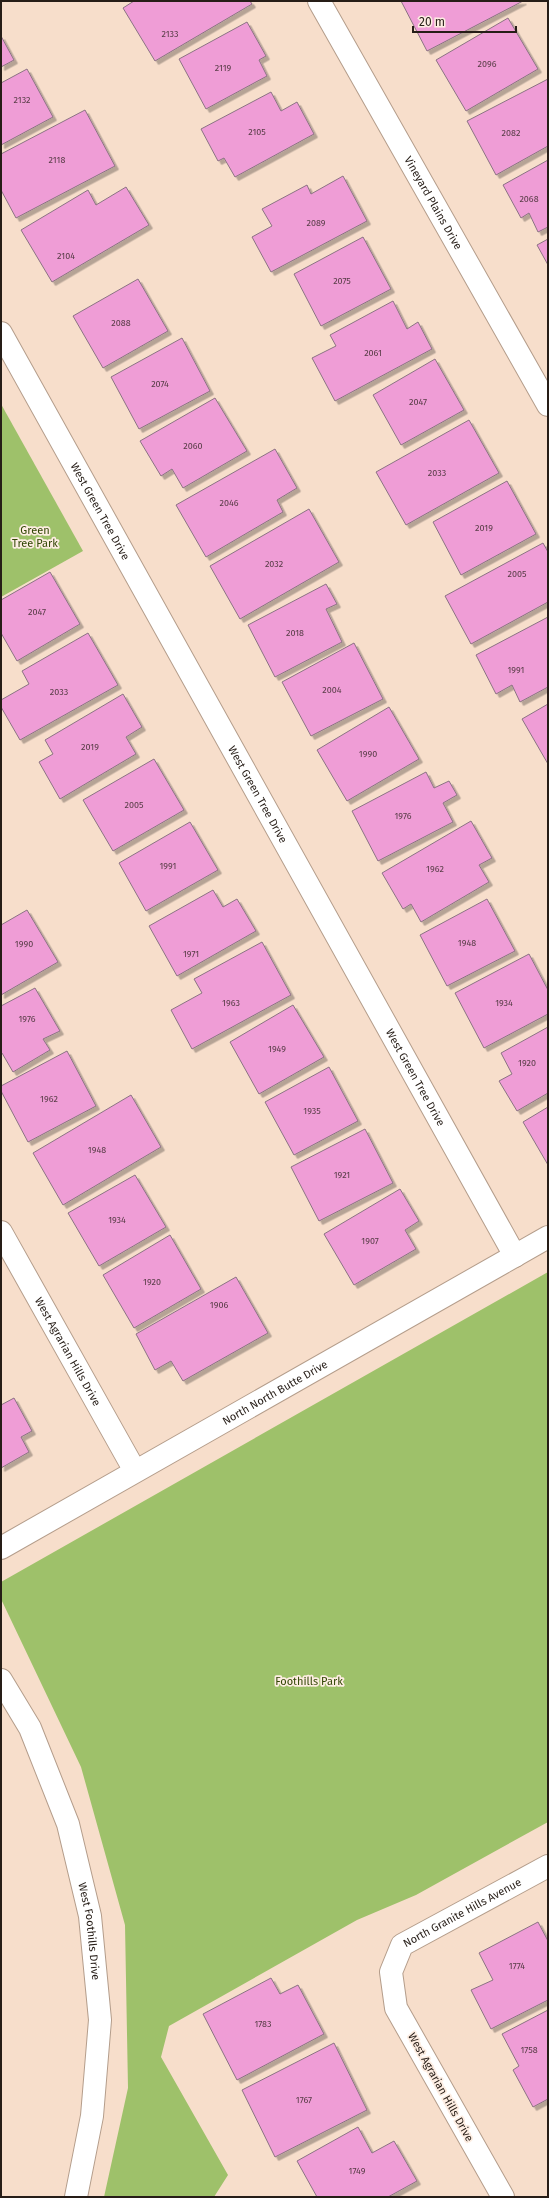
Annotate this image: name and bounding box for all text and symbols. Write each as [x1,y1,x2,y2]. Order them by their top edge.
scale bar [413,8,516,34]
text: 20 m [419,15,445,29]
house number: 2133 [161,29,179,39]
house number: 2096 [478,59,497,69]
house number: 2119 [215,63,232,73]
house number: 2132 [14,95,30,105]
house number: 2105 [248,127,266,137]
house number: 2082 [502,128,520,138]
street label: Vineyard Plains Drive [401,154,465,252]
house number: 2118 [49,155,65,165]
house number: 2068 [519,194,539,204]
house number: 2089 [306,218,326,228]
house number: 2104 [57,251,75,261]
house number: 2075 [333,276,351,286]
house number: 2088 [111,318,131,328]
house number: 2061 [364,348,382,358]
house number: 2074 [151,379,169,389]
house number: 2047 [409,397,427,407]
house number: 2060 [183,441,203,451]
street label: West Green Tree Drive [68,461,132,562]
house number: 2033 [428,468,446,478]
house number: 2046 [219,498,239,508]
house number: 2019 [475,523,493,533]
park label: Green Tree Park [12,524,58,550]
house number: 2032 [265,559,283,569]
house number: 2005 [507,569,527,579]
house number: 2047 [28,607,46,617]
house number: 2018 [286,628,304,638]
house number: 1991 [507,665,525,675]
house number: 2004 [322,685,342,695]
house number: 2033 [50,687,68,697]
house number: 2019 [81,742,99,752]
street label: West Green Tree Drive [225,744,290,845]
house number: 1990 [359,749,377,759]
house number: 2005 [124,800,144,810]
house number: 1976 [394,811,412,821]
house number: 1991 [159,861,177,871]
house number: 1962 [426,864,444,874]
house number: 1948 [458,938,476,948]
house number: 1990 [15,939,33,949]
house number: 1971 [183,949,199,959]
house number: 1963 [222,998,240,1008]
house number: 1934 [495,998,513,1008]
house number: 1976 [18,1014,36,1024]
street label: West Green Tree Drive [383,1027,447,1129]
house number: 1949 [268,1044,286,1054]
house number: 1920 [518,1058,536,1068]
house number: 1962 [40,1094,58,1104]
house number: 1935 [303,1106,321,1116]
house number: 1948 [88,1145,106,1155]
house number: 1921 [334,1170,350,1180]
house number: 1934 [108,1215,126,1225]
house number: 1907 [361,1236,379,1246]
house number: 1920 [143,1277,161,1287]
street label: West Agrarian Hills Drive [32,1295,103,1408]
house number: 1906 [210,1300,228,1310]
street label: North North Butte Drive [220,1358,330,1428]
park label: Foothills Park [275,1675,343,1688]
street label: North Granite Hills Avenue [401,1876,524,1950]
street label: West Foothills Drive [75,1881,102,1981]
house number: 1774 [509,1961,525,1971]
house number: 1783 [254,2019,272,2029]
street label: West Agrarian Hills Drive [405,2031,476,2144]
house number: 1758 [520,2045,538,2055]
house number: 1767 [296,2095,312,2105]
house number: 1749 [349,2166,366,2176]

